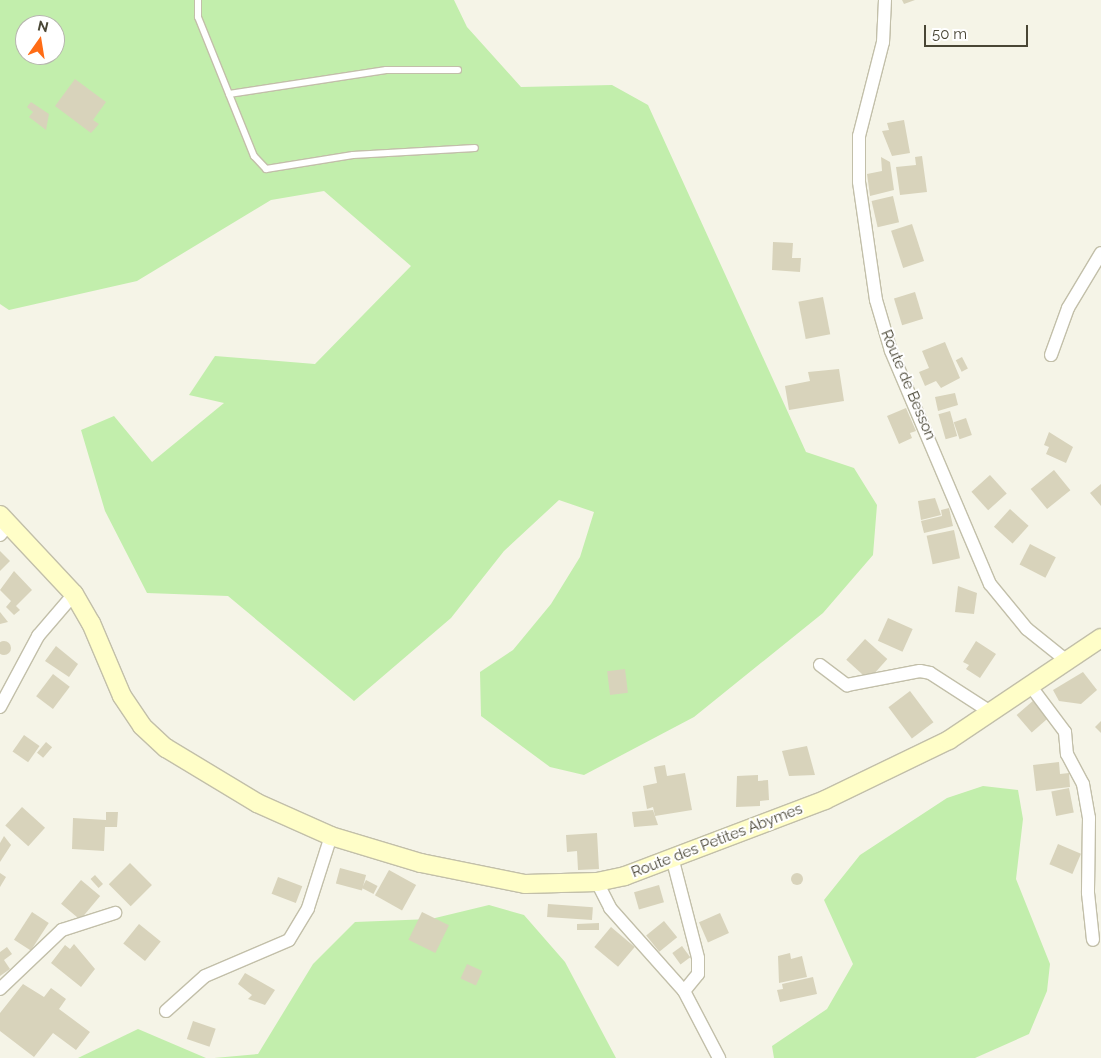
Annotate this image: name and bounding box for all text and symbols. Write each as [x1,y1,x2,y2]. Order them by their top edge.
north arrow [15,15,65,65]
scale bar [926,15,1030,47]
text: N [36,17,50,35]
text: 50 m [932,25,967,43]
street label: Route de Besson [877,327,939,443]
street label: Route des Petites Abymes [629,800,805,882]

